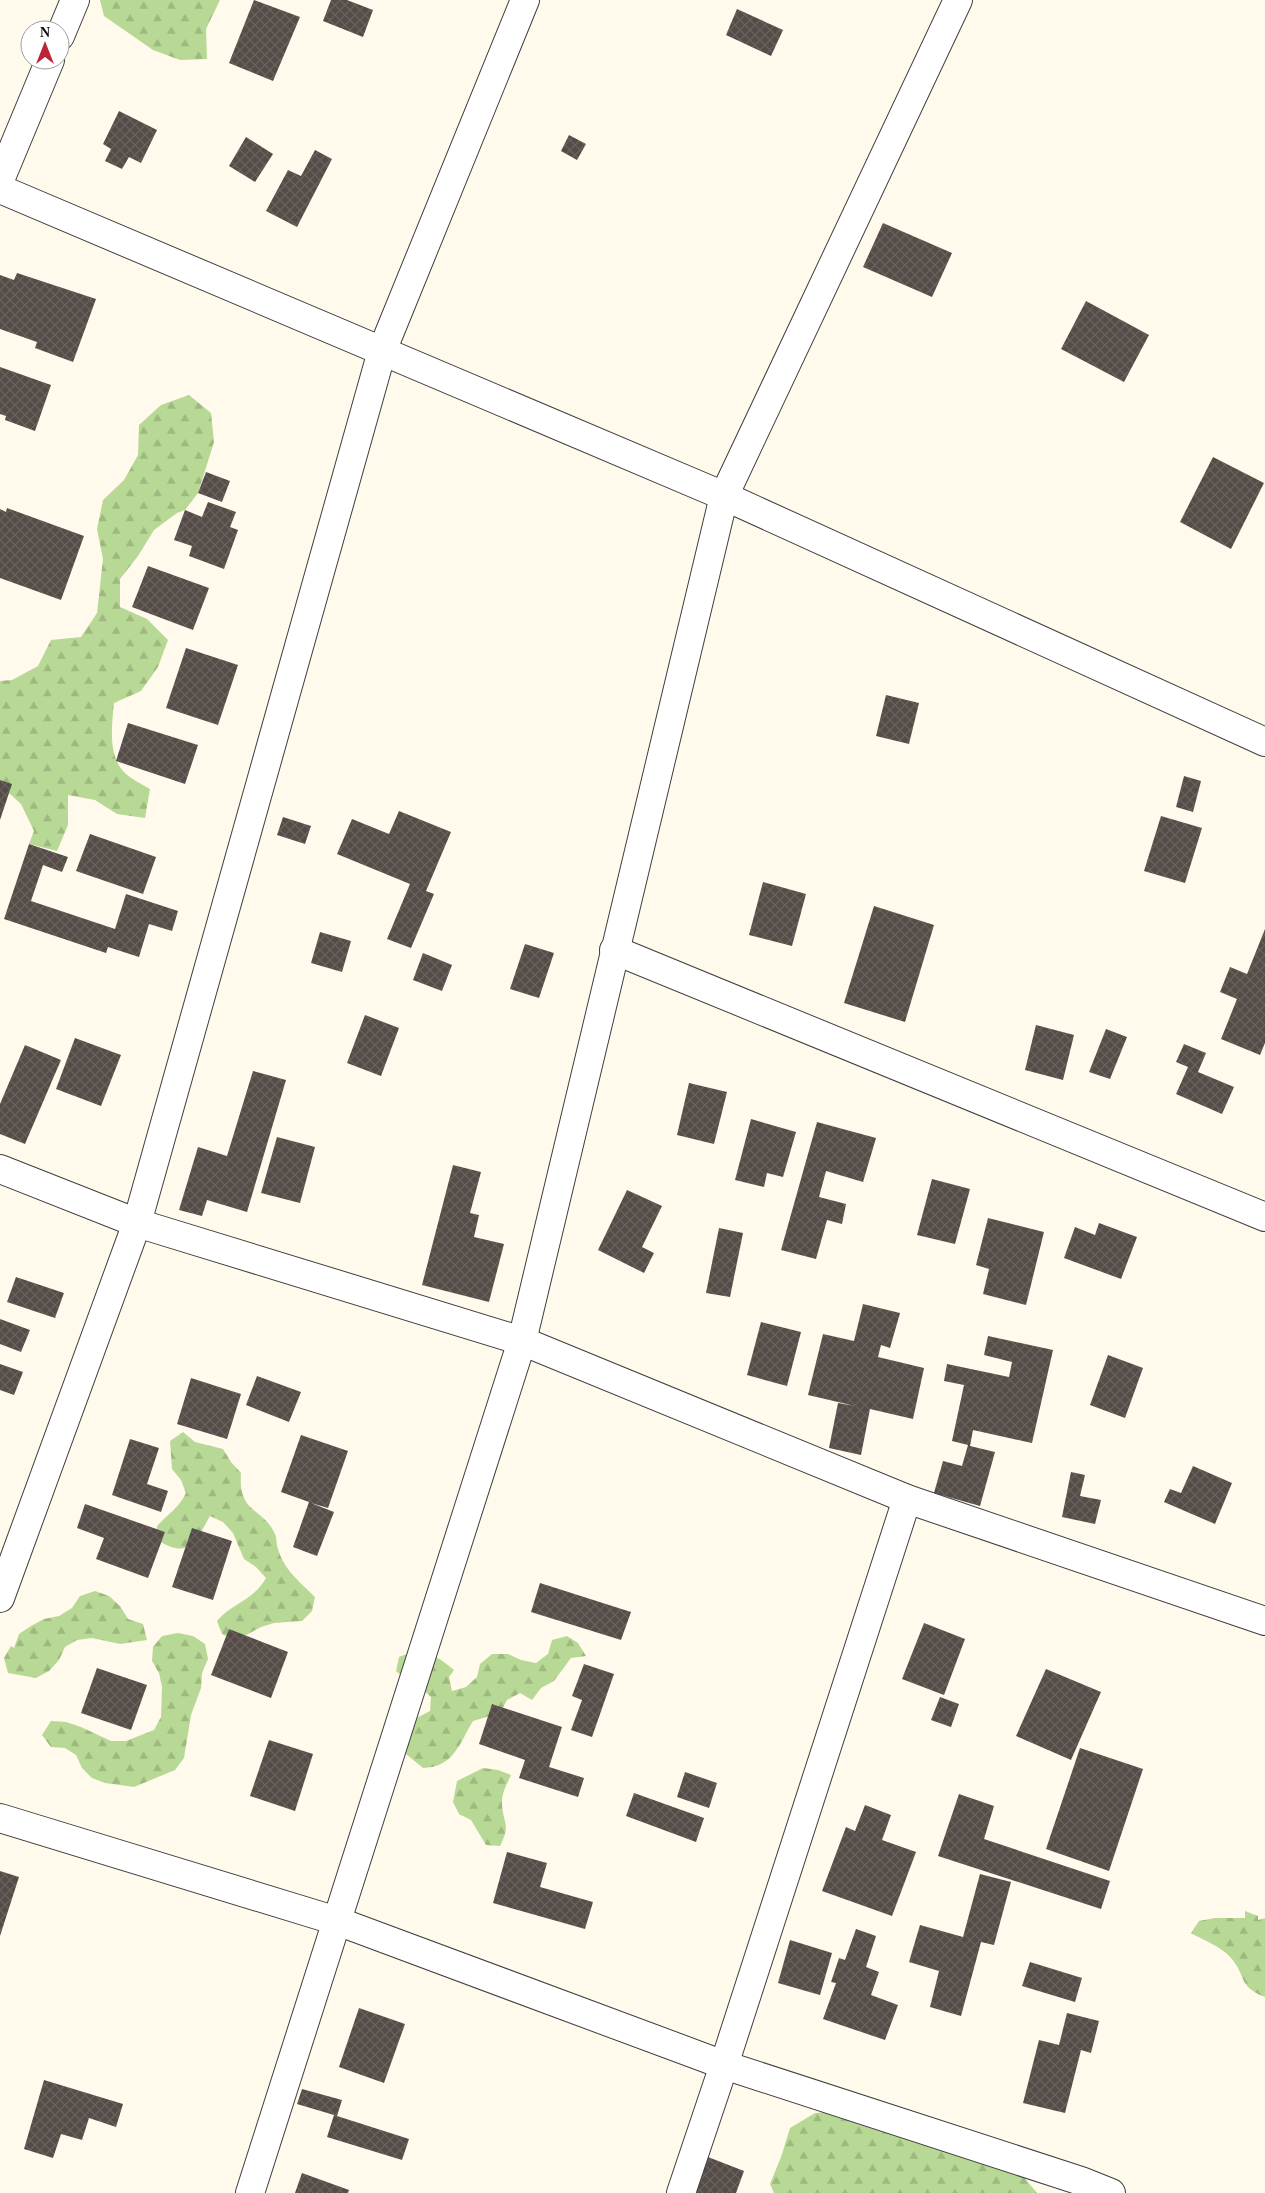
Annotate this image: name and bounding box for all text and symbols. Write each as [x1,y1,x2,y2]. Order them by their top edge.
north arrow [20,20,70,70]
text: N [40,25,50,40]

